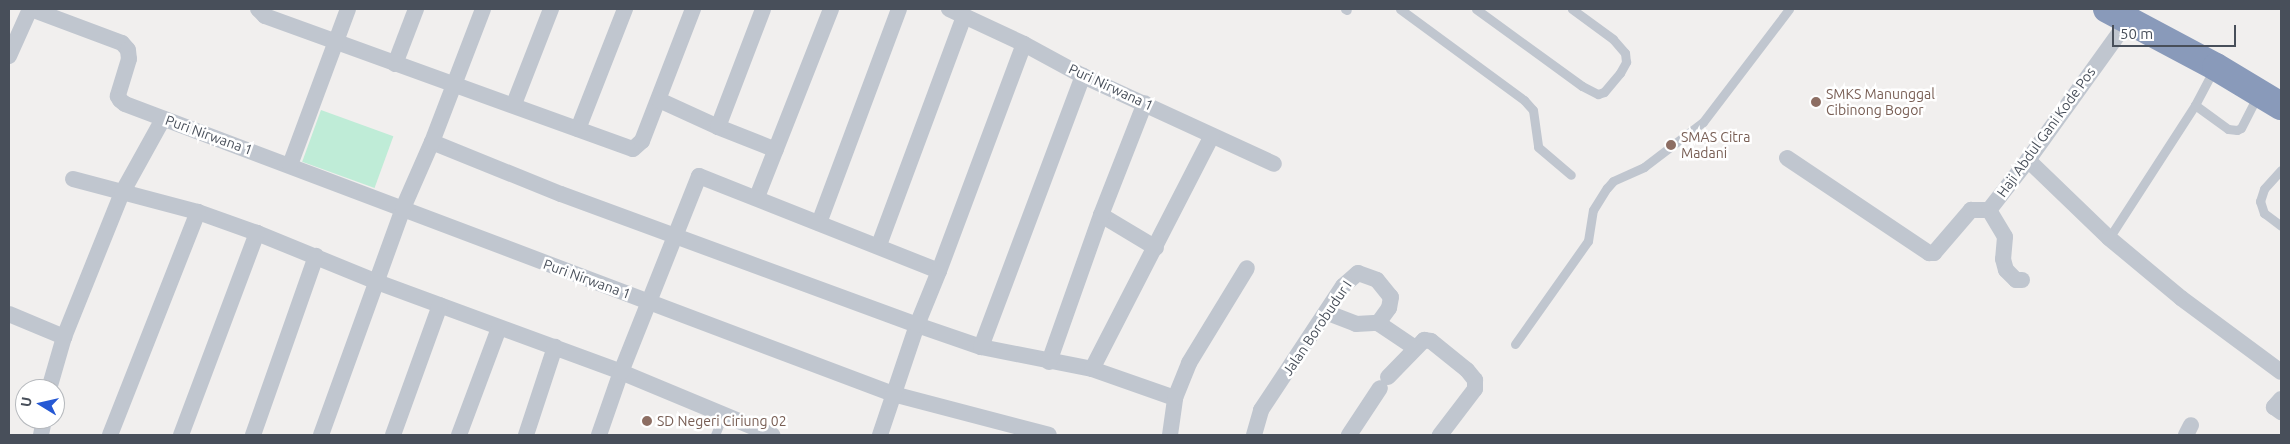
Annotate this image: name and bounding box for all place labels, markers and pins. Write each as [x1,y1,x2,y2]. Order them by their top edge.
place label: SMKS Manunggal Cibinong Bogor [1826,86,1935,118]
marker: SMKS Manunggal Cibinong Bogor [1810,96,1822,108]
place label: SMAS Citra Madani [1681,129,1750,162]
marker: SMAS Citra Madani [1665,139,1677,151]
place label: SD Negeri Ciriung 02 [657,413,787,429]
marker: SD Negeri Ciriung 02 [641,415,653,427]

